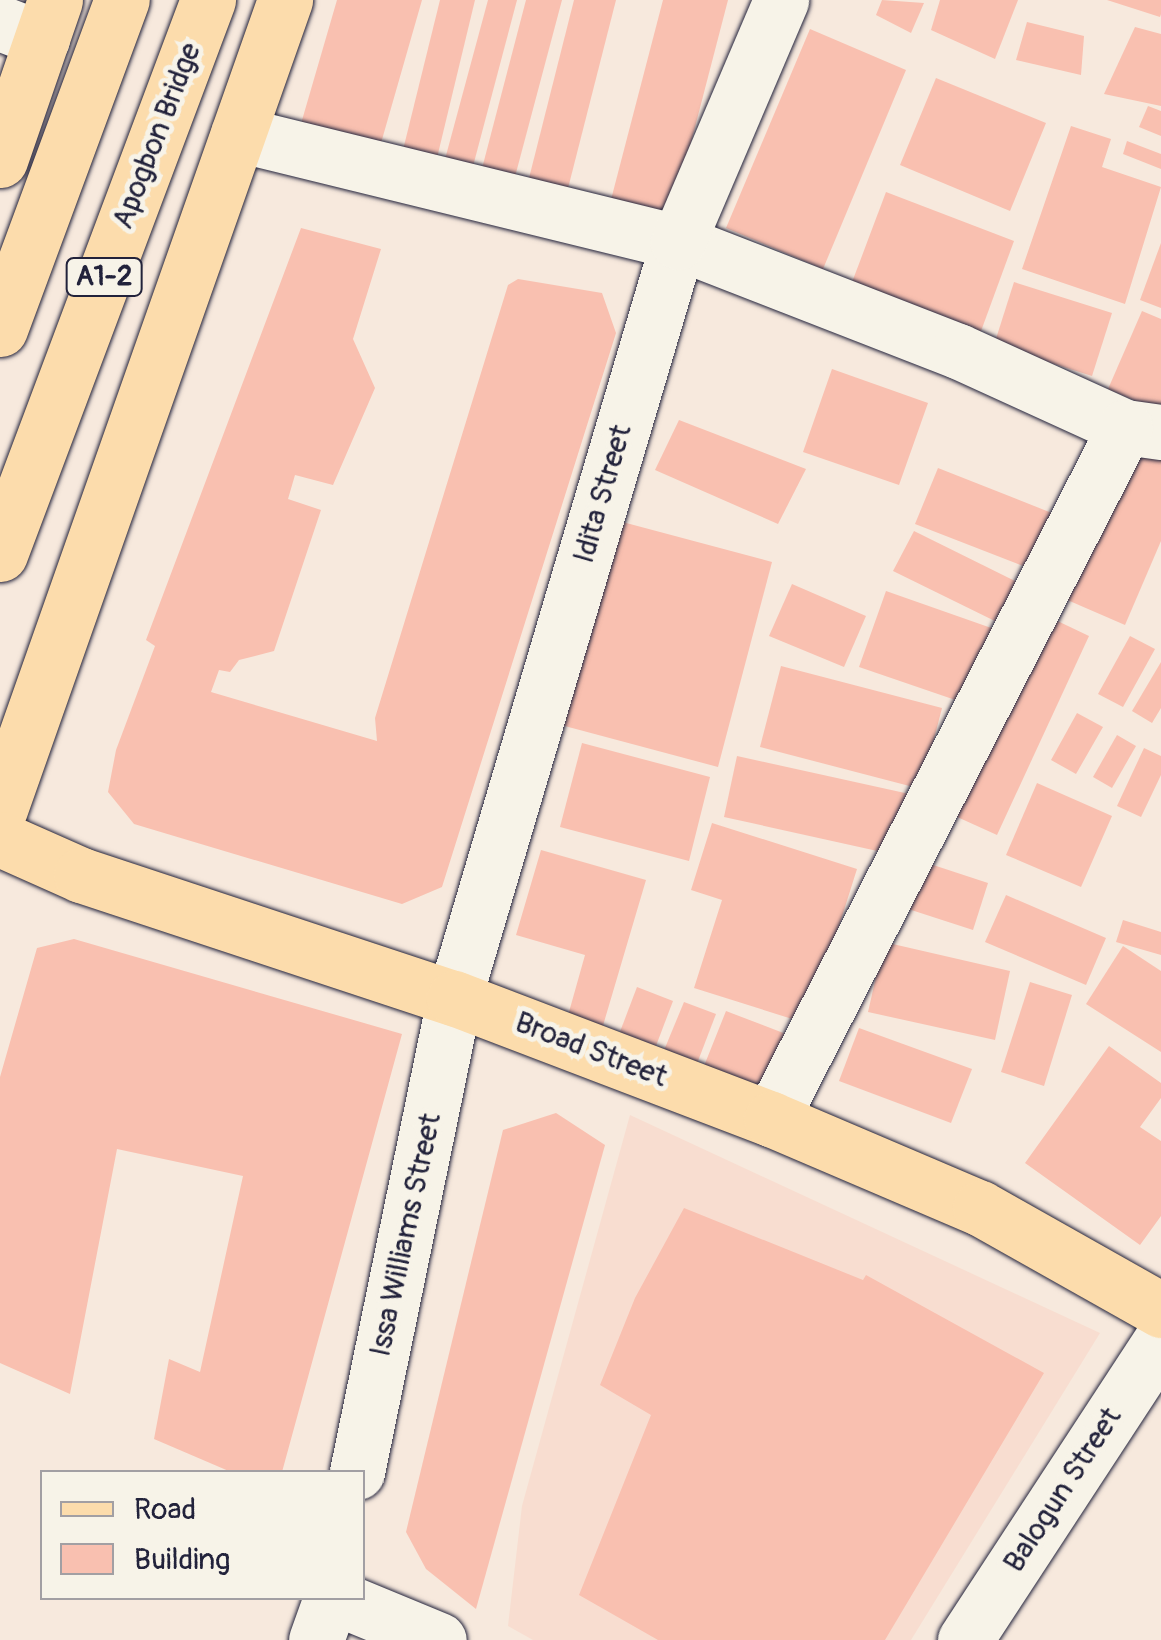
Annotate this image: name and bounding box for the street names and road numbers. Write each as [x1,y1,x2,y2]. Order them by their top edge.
street label: Apogbon Bridge [105,38,209,234]
road number: A1-2 [64,254,144,300]
street label: Idita Street [566,421,640,567]
street label: Broad Street [510,1005,672,1095]
street label: Issa Williams Street [363,1110,449,1360]
street label: Balogun Street [996,1401,1130,1579]

